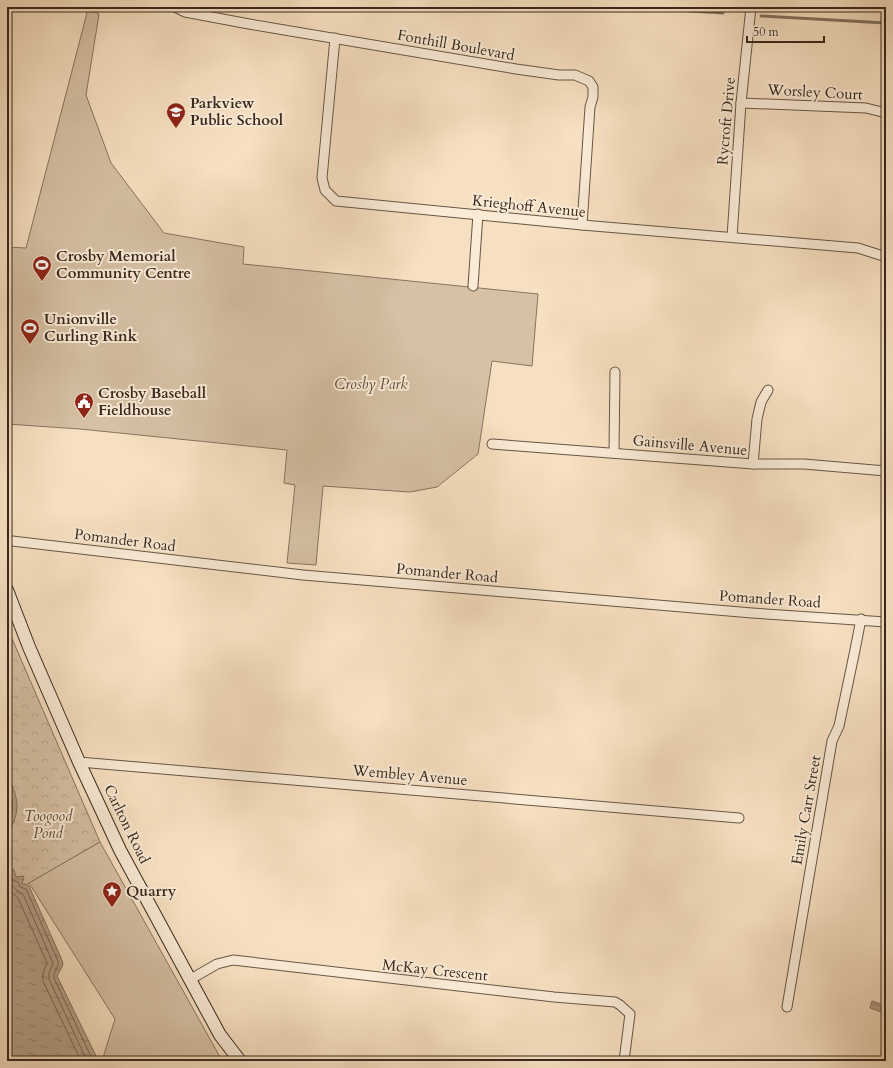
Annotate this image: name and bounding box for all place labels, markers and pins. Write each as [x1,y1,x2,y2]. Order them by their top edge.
place label: Parkview Public School [190,93,284,130]
school or university icon: Parkview Public School [165,101,187,129]
place label: Crosby Memorial Community Centre [56,246,191,283]
sports icon: Crosby Memorial Community Centre [31,254,53,282]
place label: Unionville Curling Rink [44,309,138,346]
sports icon: Unionville Curling Rink [19,317,41,345]
place label: Crosby Baseball Fieldhouse [98,383,207,420]
public building icon: Crosby Baseball Fieldhouse [73,391,95,419]
place icon: Quarry [101,880,123,908]
place label: Quarry [126,881,177,901]

